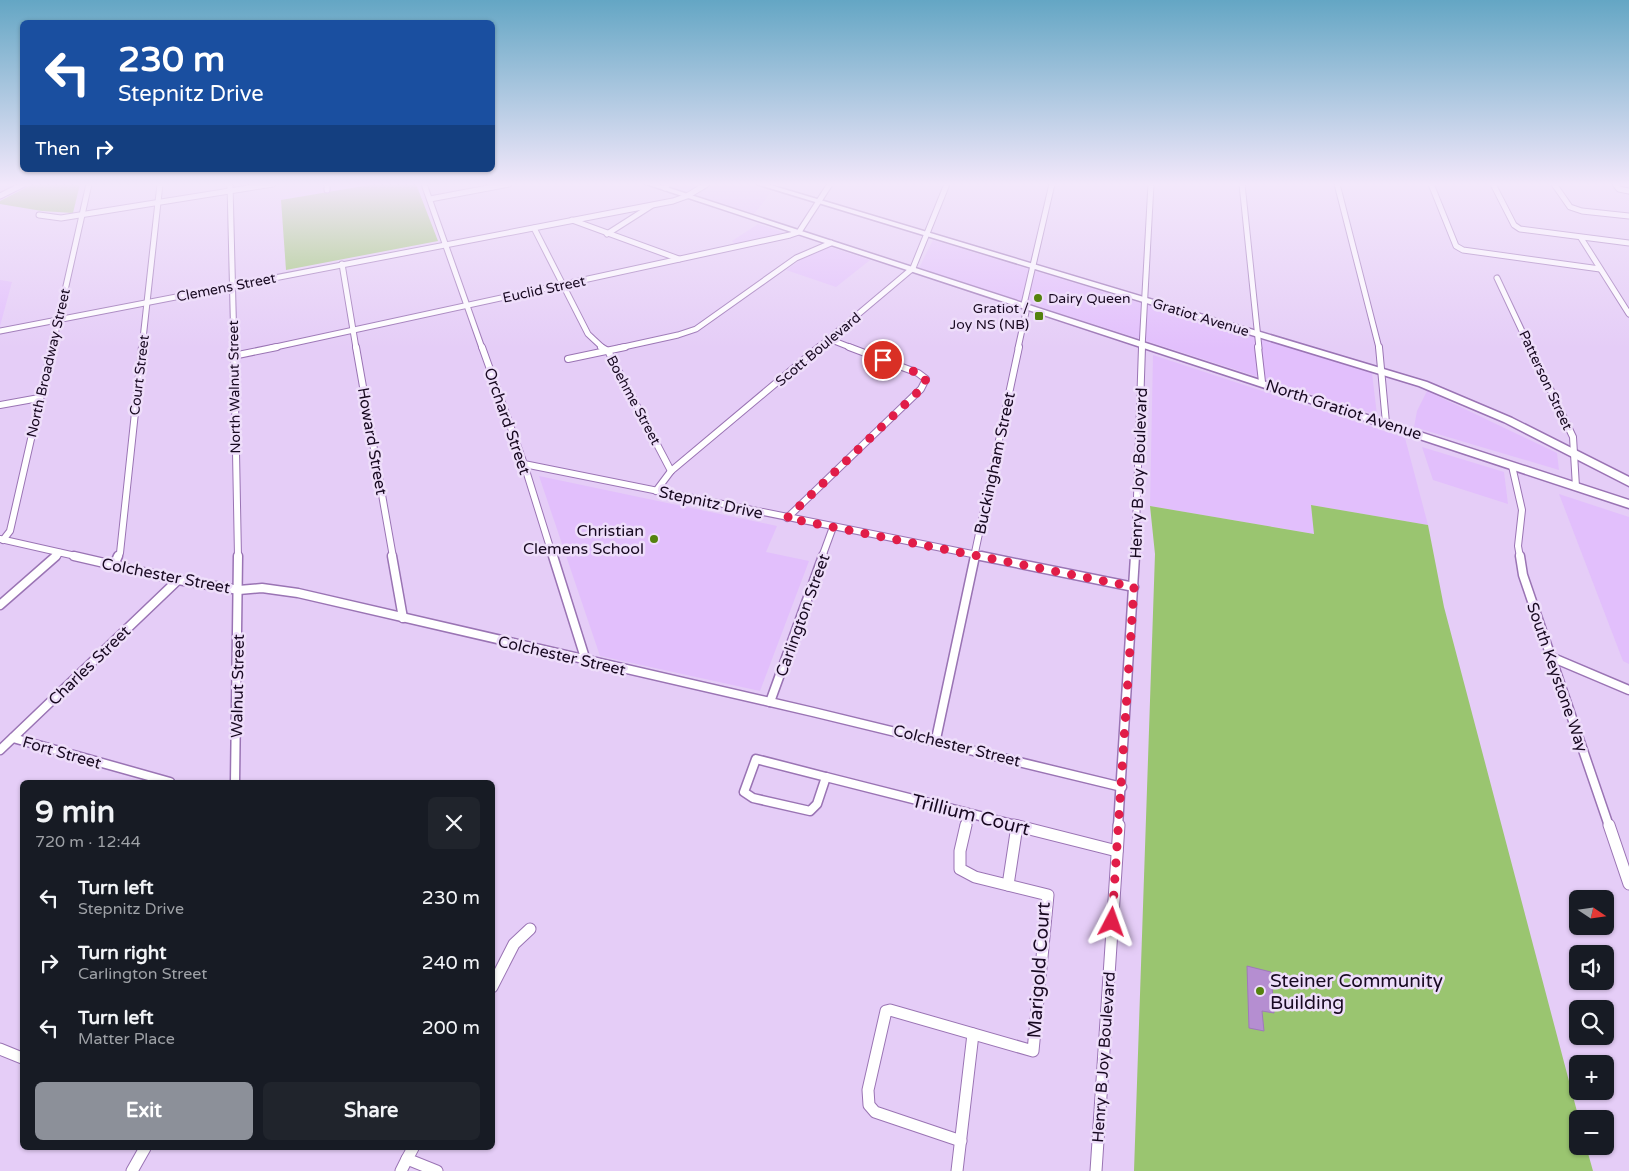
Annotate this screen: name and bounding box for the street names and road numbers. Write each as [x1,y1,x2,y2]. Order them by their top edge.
street label: Clemens Street [175,269,278,305]
street label: Euclid Street [501,272,588,307]
street label: North Broadway Street [23,286,74,439]
street label: Gratiot Avenue [1151,295,1251,340]
street label: Scott Boulevard [772,309,864,390]
street label: North Walnut Street [225,320,244,454]
street label: Patterson Street [1515,328,1576,433]
street label: Court Street [126,333,153,416]
street label: Boehme Street [603,353,665,449]
street label: Orchard Street [479,365,535,477]
street label: North Gratiot Avenue [1263,375,1424,445]
street label: Howard Street [353,386,391,497]
street label: Henry B Joy Boulevard [1126,387,1152,559]
street label: Buckingham Street [970,390,1020,536]
street label: Stepnitz Drive [657,482,765,524]
street label: Carlington Street [771,551,834,680]
street label: Colchester Street [100,554,232,598]
street label: South Keystone Way [1522,600,1592,755]
street label: Charles Street [44,622,135,710]
street label: Colchester Street [496,632,628,680]
street label: Walnut Street [227,634,249,738]
street label: Colchester Street [891,720,1023,771]
street label: Fort Street [20,732,103,774]
street label: Trillium Court [909,790,1032,840]
street label: Marigold Court [1023,901,1055,1039]
street label: Henry B Joy Boulevard [1088,971,1120,1143]

